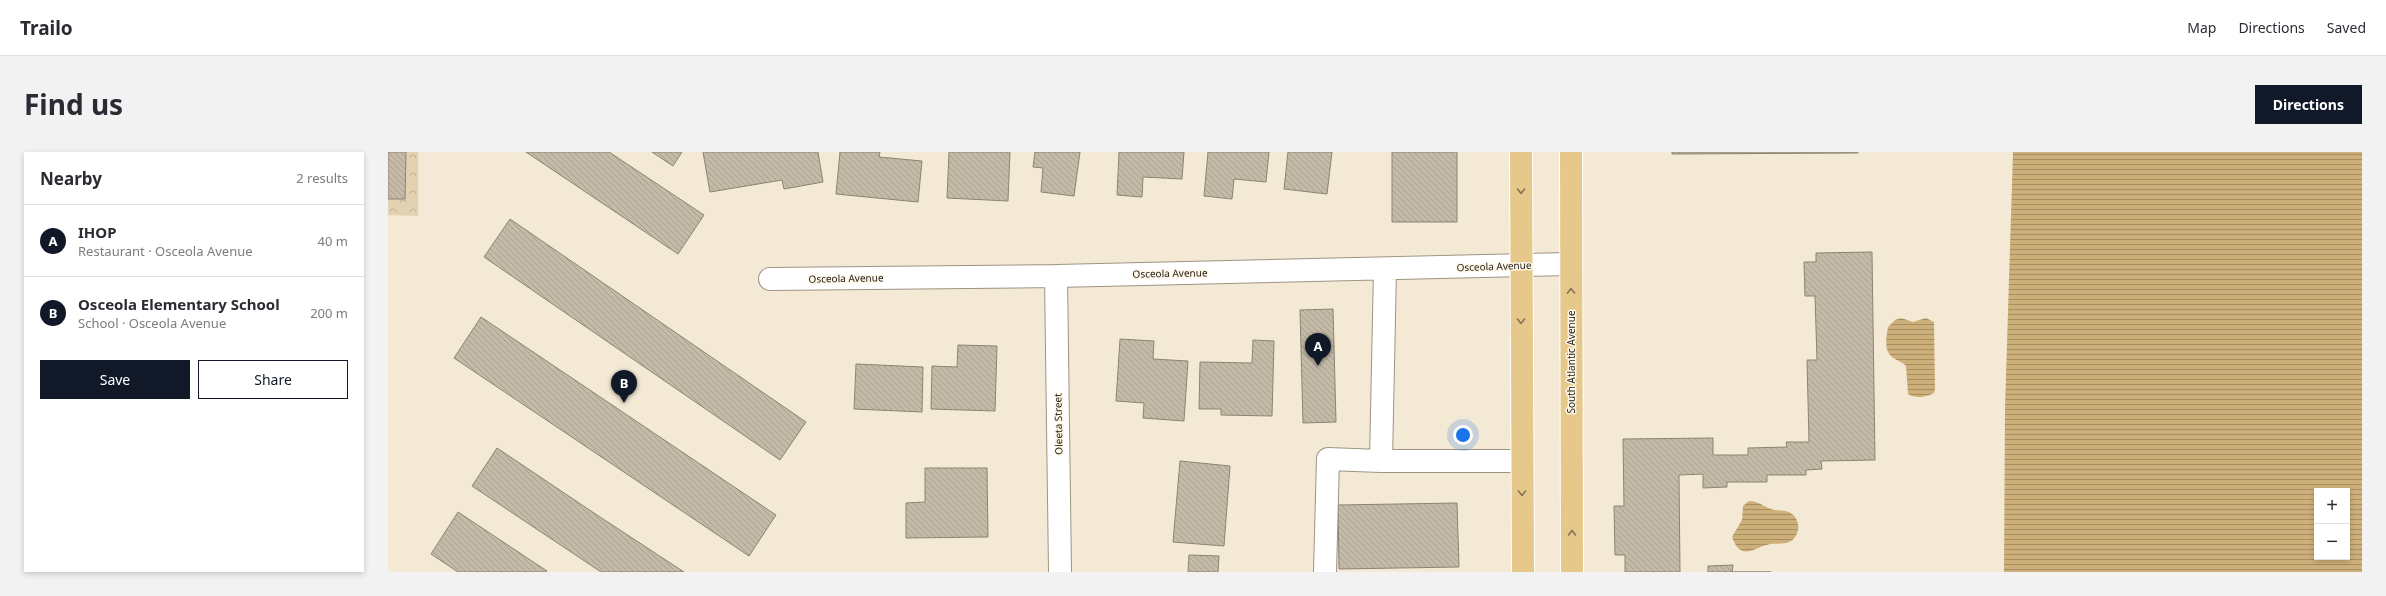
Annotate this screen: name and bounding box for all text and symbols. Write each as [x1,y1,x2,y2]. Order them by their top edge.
text: Trailo [20,15,73,41]
text: Map [2187,18,2216,37]
text: Directions [2238,18,2305,37]
text: Saved [2327,18,2366,37]
text: Find us [24,85,123,123]
button: Directions [2255,85,2362,124]
text: Nearby [40,167,102,190]
text: 2 results [296,169,348,187]
one-way arrow [1517,188,1525,194]
text: IHOP [78,222,117,242]
text: A [49,232,58,250]
text: 40 m [318,232,348,250]
text: Restaurant · Osceola Avenue [78,242,253,260]
street label: Osceola Avenue [1456,258,1532,274]
street label: Osceola Avenue [1132,265,1208,281]
street label: Osceola Avenue [808,270,884,286]
one-way arrow [1567,288,1575,294]
text: Osceola Elementary School [78,294,280,314]
text: B [49,304,57,322]
text: 200 m [310,304,348,322]
street label: South Atlantic Avenue [1564,310,1578,414]
text: School · Osceola Avenue [78,314,226,332]
one-way arrow [1517,318,1525,324]
pin: A [1305,333,1331,366]
button: Save [40,360,190,399]
button: Share [198,360,348,399]
pin: B [611,370,637,403]
street label: Oleeta Street [1050,393,1066,455]
your location [1453,425,1473,445]
map controls [2314,488,2350,560]
button: + [2314,488,2350,524]
one-way arrow [1518,490,1526,496]
button: − [2314,524,2350,560]
one-way arrow [1568,530,1576,536]

